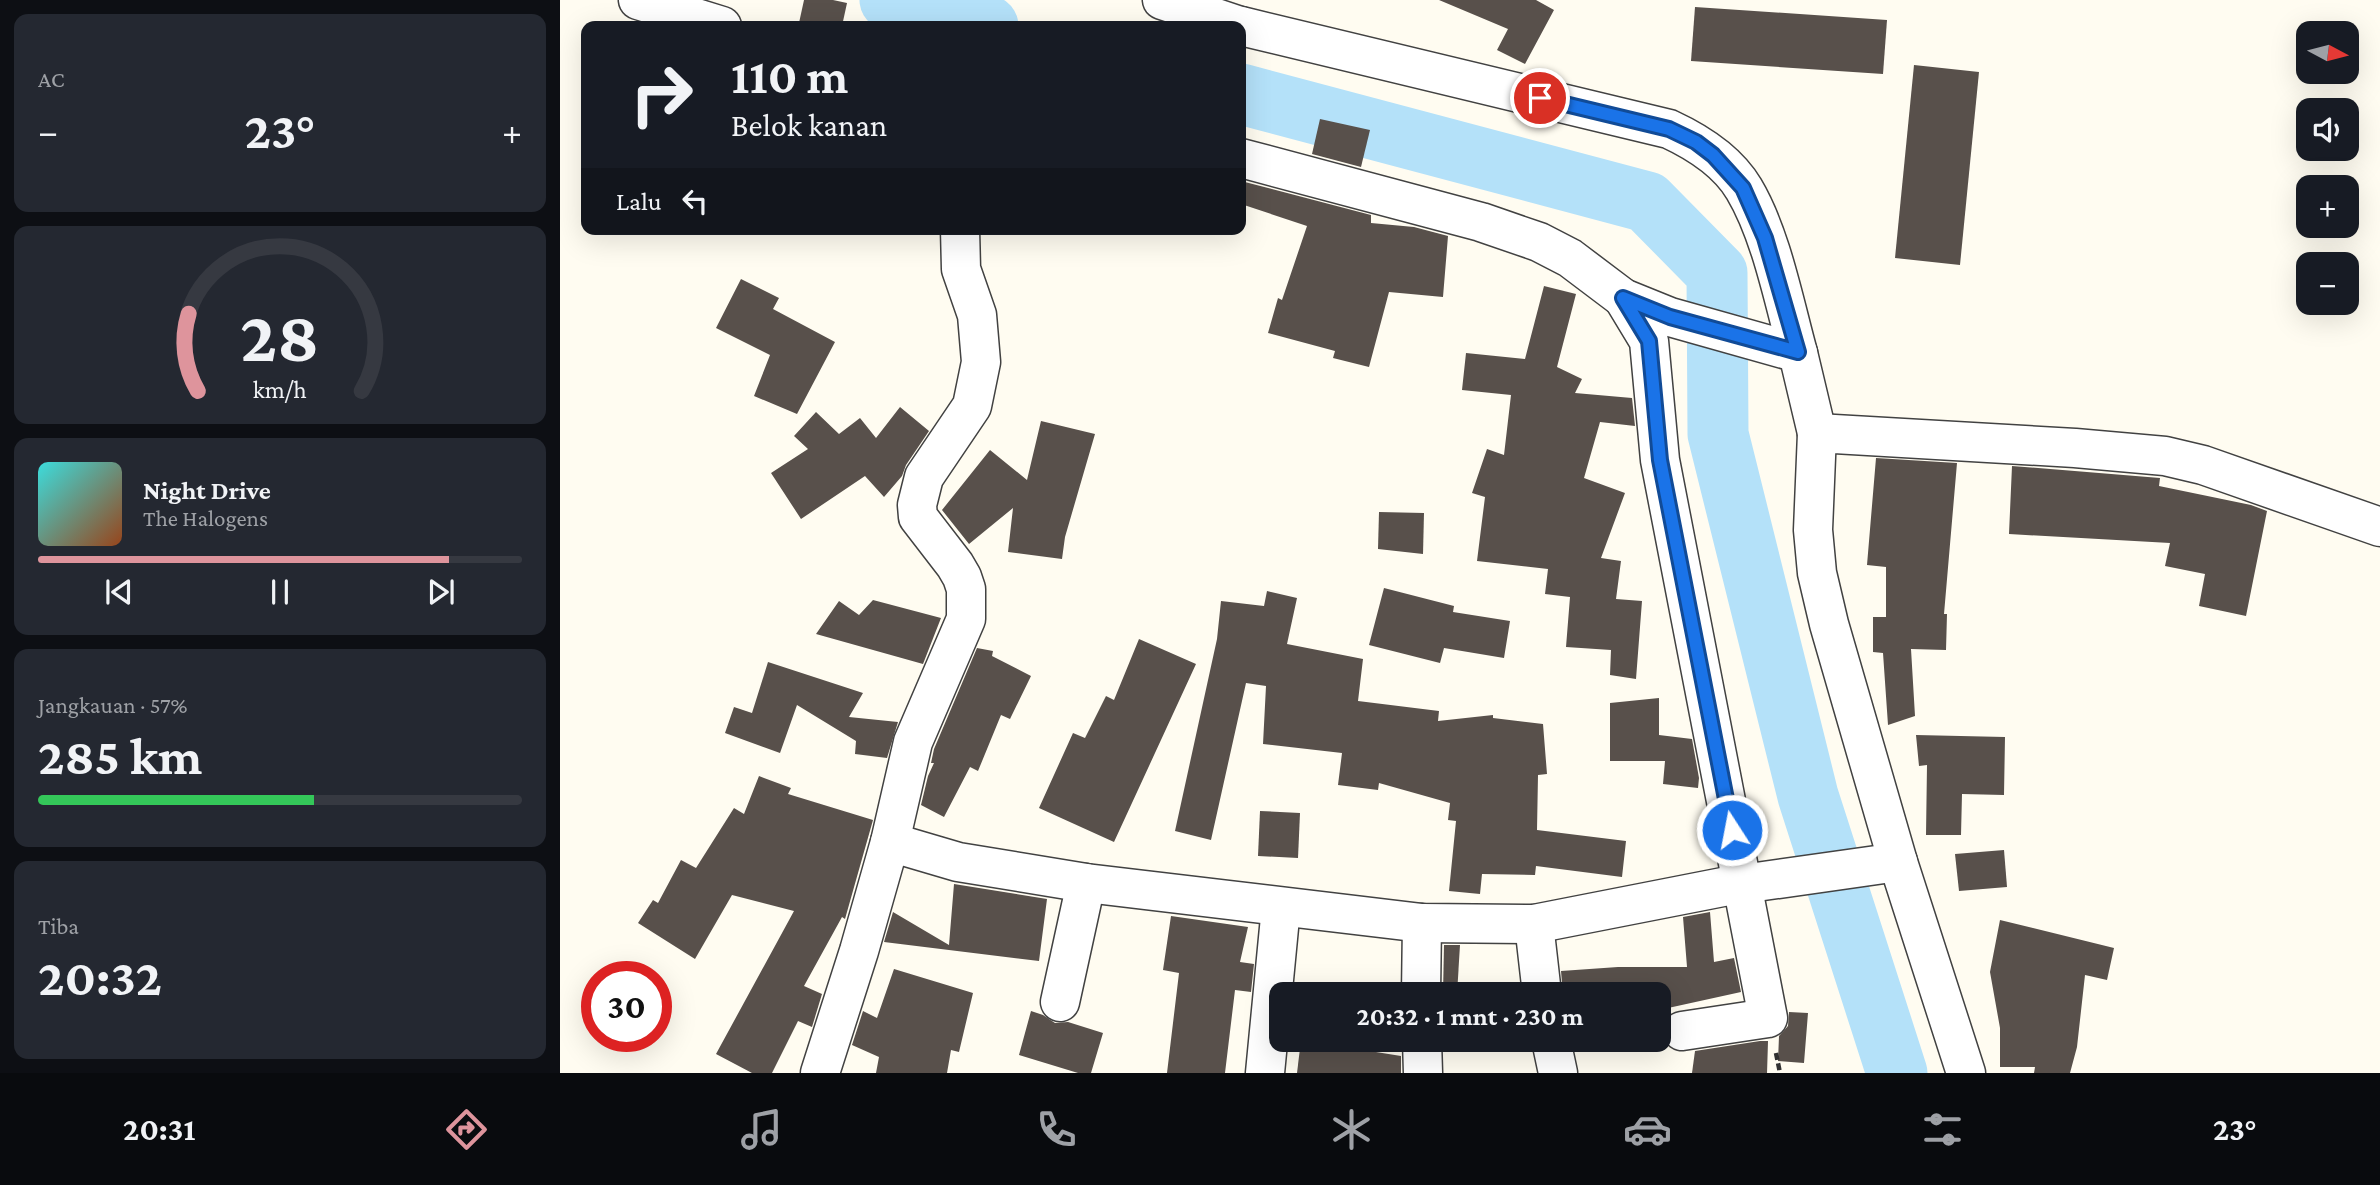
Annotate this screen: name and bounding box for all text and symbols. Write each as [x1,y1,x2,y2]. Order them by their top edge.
north arrow [2296,21,2359,84]
map controls [2296,21,2359,315]
icon: right [616,49,707,140]
text: 110 m [731,49,848,104]
text: AC [38,66,65,92]
pin [1510,68,1570,128]
icon: arrive [1521,79,1559,117]
button: sound [2296,98,2359,161]
text: 23° [244,101,316,159]
text: Belok kanan [731,107,887,143]
text: − [38,110,58,152]
text: + [502,110,522,152]
button: + [2296,175,2359,238]
icon: left [676,182,714,220]
text: Lalu [616,187,662,216]
button: − [2296,252,2359,315]
text: 28 [240,296,320,377]
text: km/h [253,375,307,402]
text: Night Drive [143,476,271,505]
text: The Halogens [143,505,268,531]
icon: previous [100,573,138,611]
icon: pause [261,573,299,611]
icon: next [422,573,460,611]
text: Jangkauan · 57% [38,692,188,718]
text: 285 km [38,727,202,785]
position arrow [1695,793,1769,867]
text: Tiba [38,913,79,939]
text: 20:32 [38,948,162,1006]
speed limit sign: 30 [581,961,672,1052]
text: 20:32 · 1 mnt · 230 m [1357,1002,1583,1031]
icon: directions [442,1105,491,1154]
icon: music [737,1105,786,1154]
icon: phone [1032,1105,1081,1154]
icon: climate [1327,1105,1376,1154]
icon: car [1623,1105,1672,1154]
icon: filters [1918,1105,1967,1154]
text: 20:31 [123,1111,195,1147]
text: 23° [2213,1111,2257,1147]

